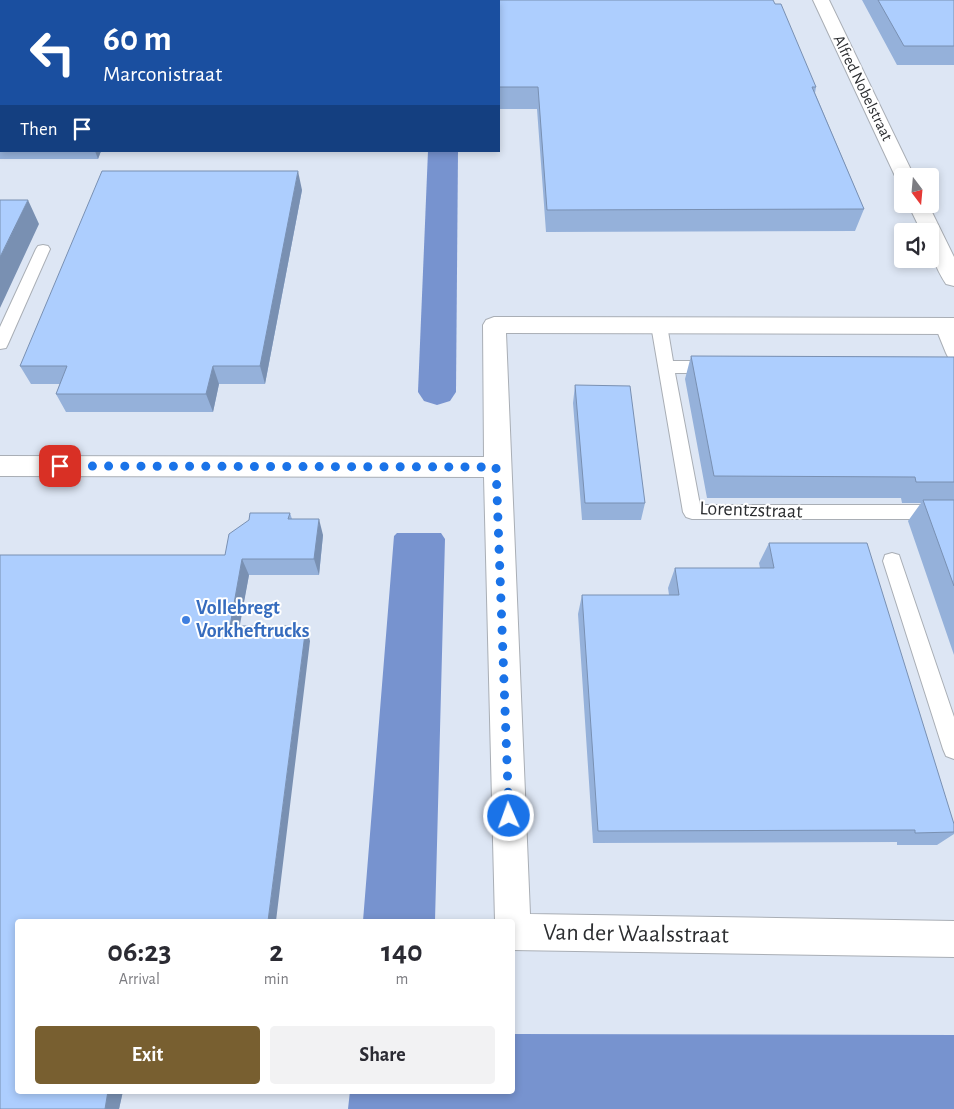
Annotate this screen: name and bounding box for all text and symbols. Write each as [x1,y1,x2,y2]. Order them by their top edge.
icon: left [20,20,85,85]
text: 60 m [103,22,172,57]
street label: Alfred Nobelstraat [831,33,895,143]
text: Marconistraat [103,63,222,85]
icon: arrive [68,115,96,143]
text: Then [20,120,58,139]
north arrow [894,168,939,212]
map controls [894,168,939,268]
button: sound [894,223,939,268]
pin [39,445,81,487]
icon: arrive [46,452,74,480]
street label: Lorentzstraat [699,498,804,522]
place label: Vollebregt Vorkheftrucks [196,598,310,641]
marker: Vollebregt Vorkheftrucks [180,614,192,626]
position arrow [482,789,534,841]
street label: Van der Waalsstraat [543,920,729,948]
text: 06:23 [107,937,171,967]
text: 2 [269,937,283,967]
text: 140 [381,937,423,967]
text: Arrival [119,971,160,987]
text: min [264,971,289,987]
text: m [395,971,408,987]
button: Exit [35,1026,260,1084]
button: Share [270,1026,495,1084]

